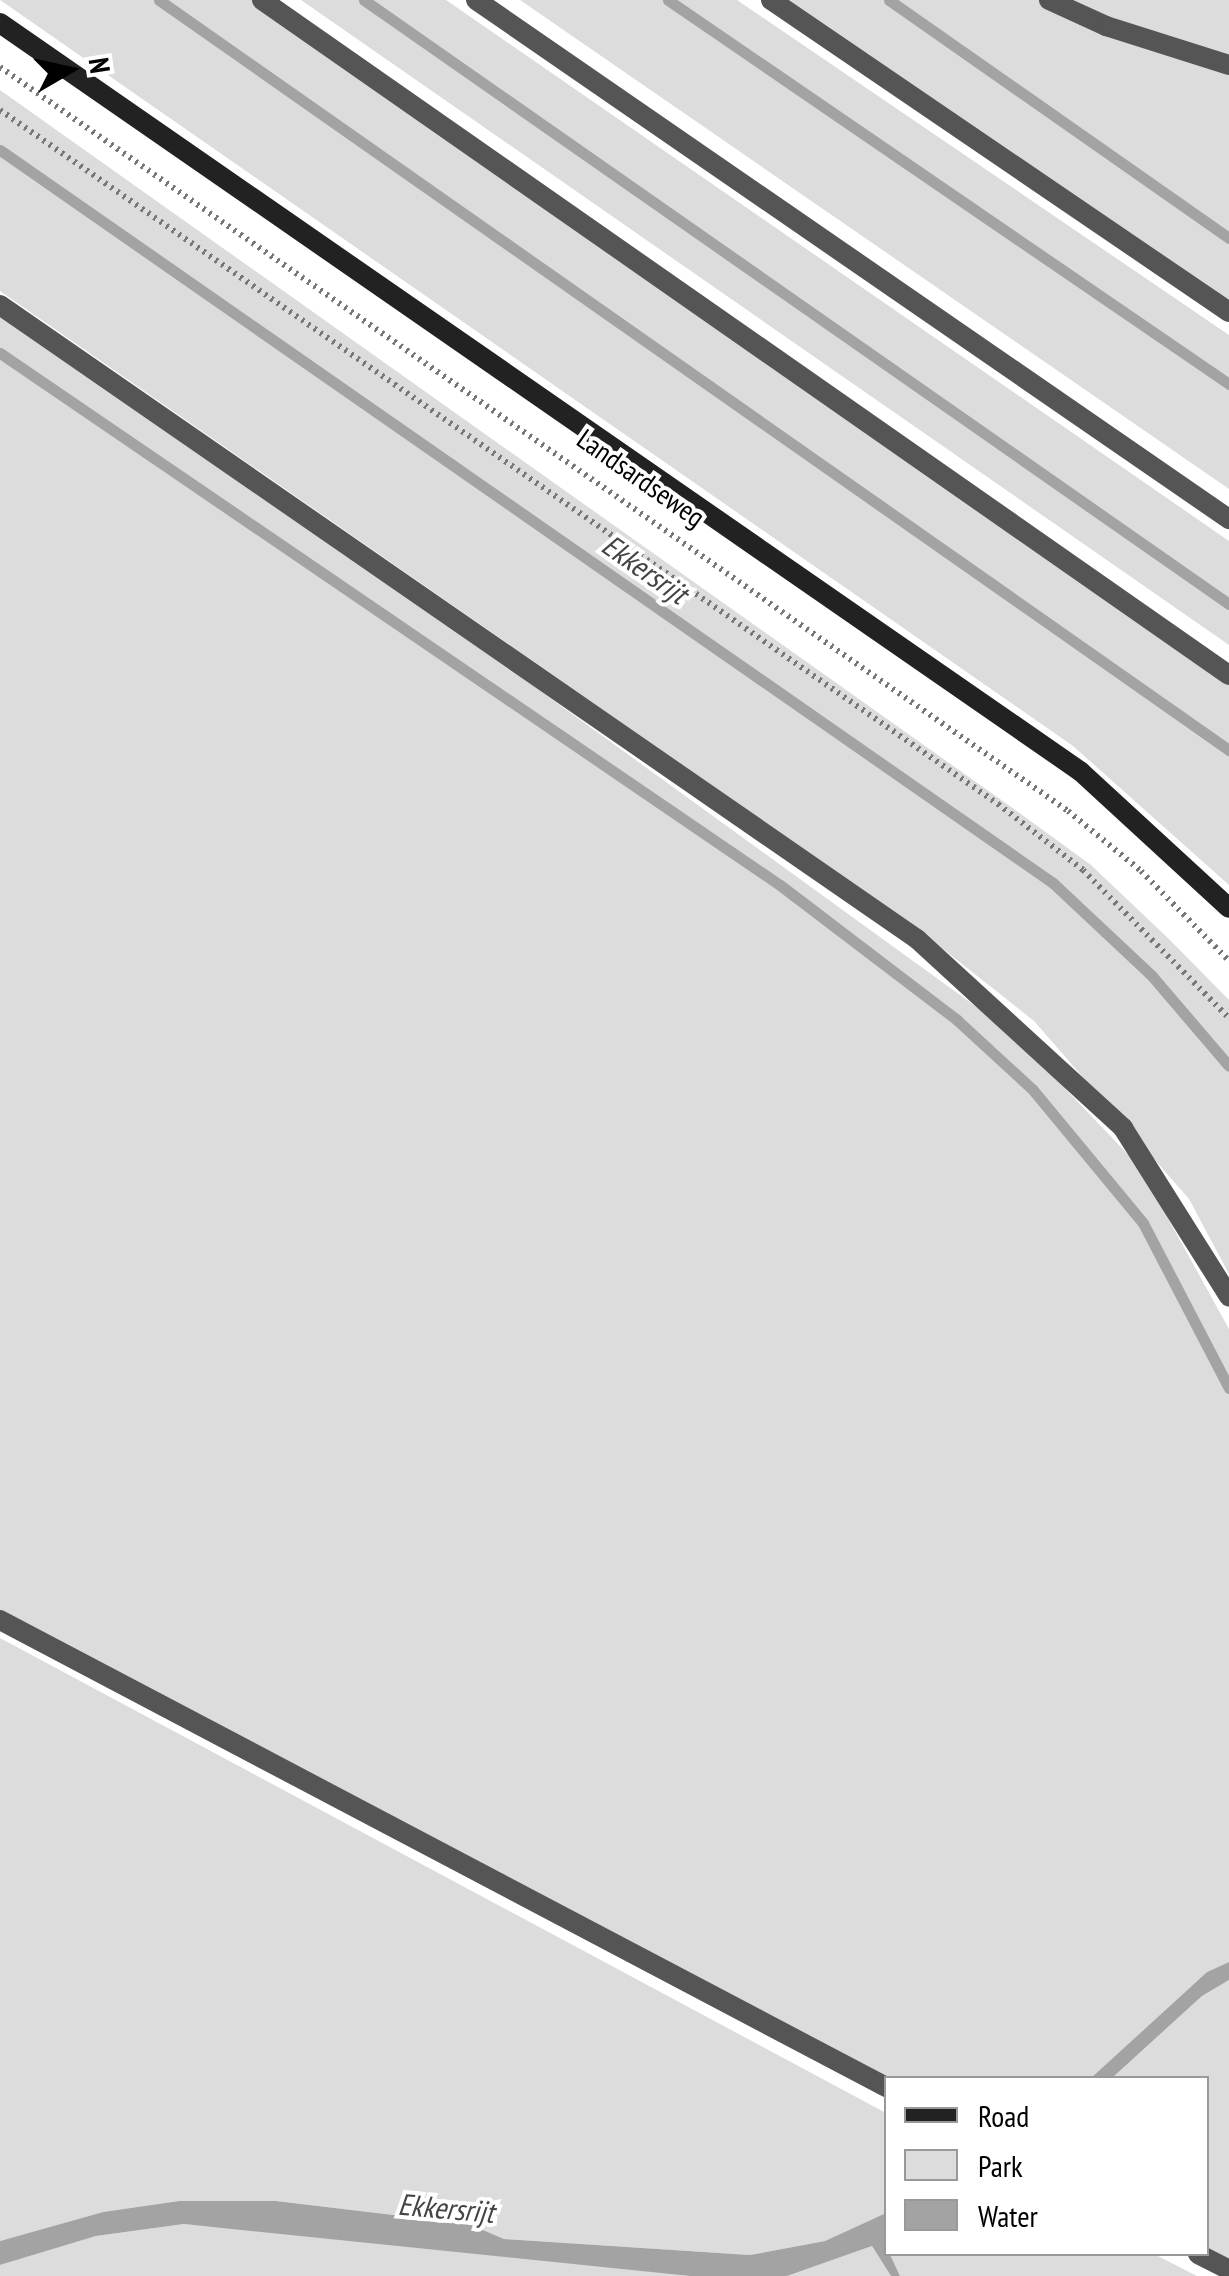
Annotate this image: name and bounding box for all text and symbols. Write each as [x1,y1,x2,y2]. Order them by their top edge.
north arrow [20,20,120,120]
text: N [81,55,120,76]
street label: Landsardseweg [571,422,711,534]
water label: Ekkersrijt [595,527,695,611]
legend [884,2076,1209,2256]
text: Road [978,2096,1029,2135]
text: Park [978,2146,1023,2185]
water label: Ekkersrijt [397,2186,495,2230]
text: Water [978,2196,1038,2235]

